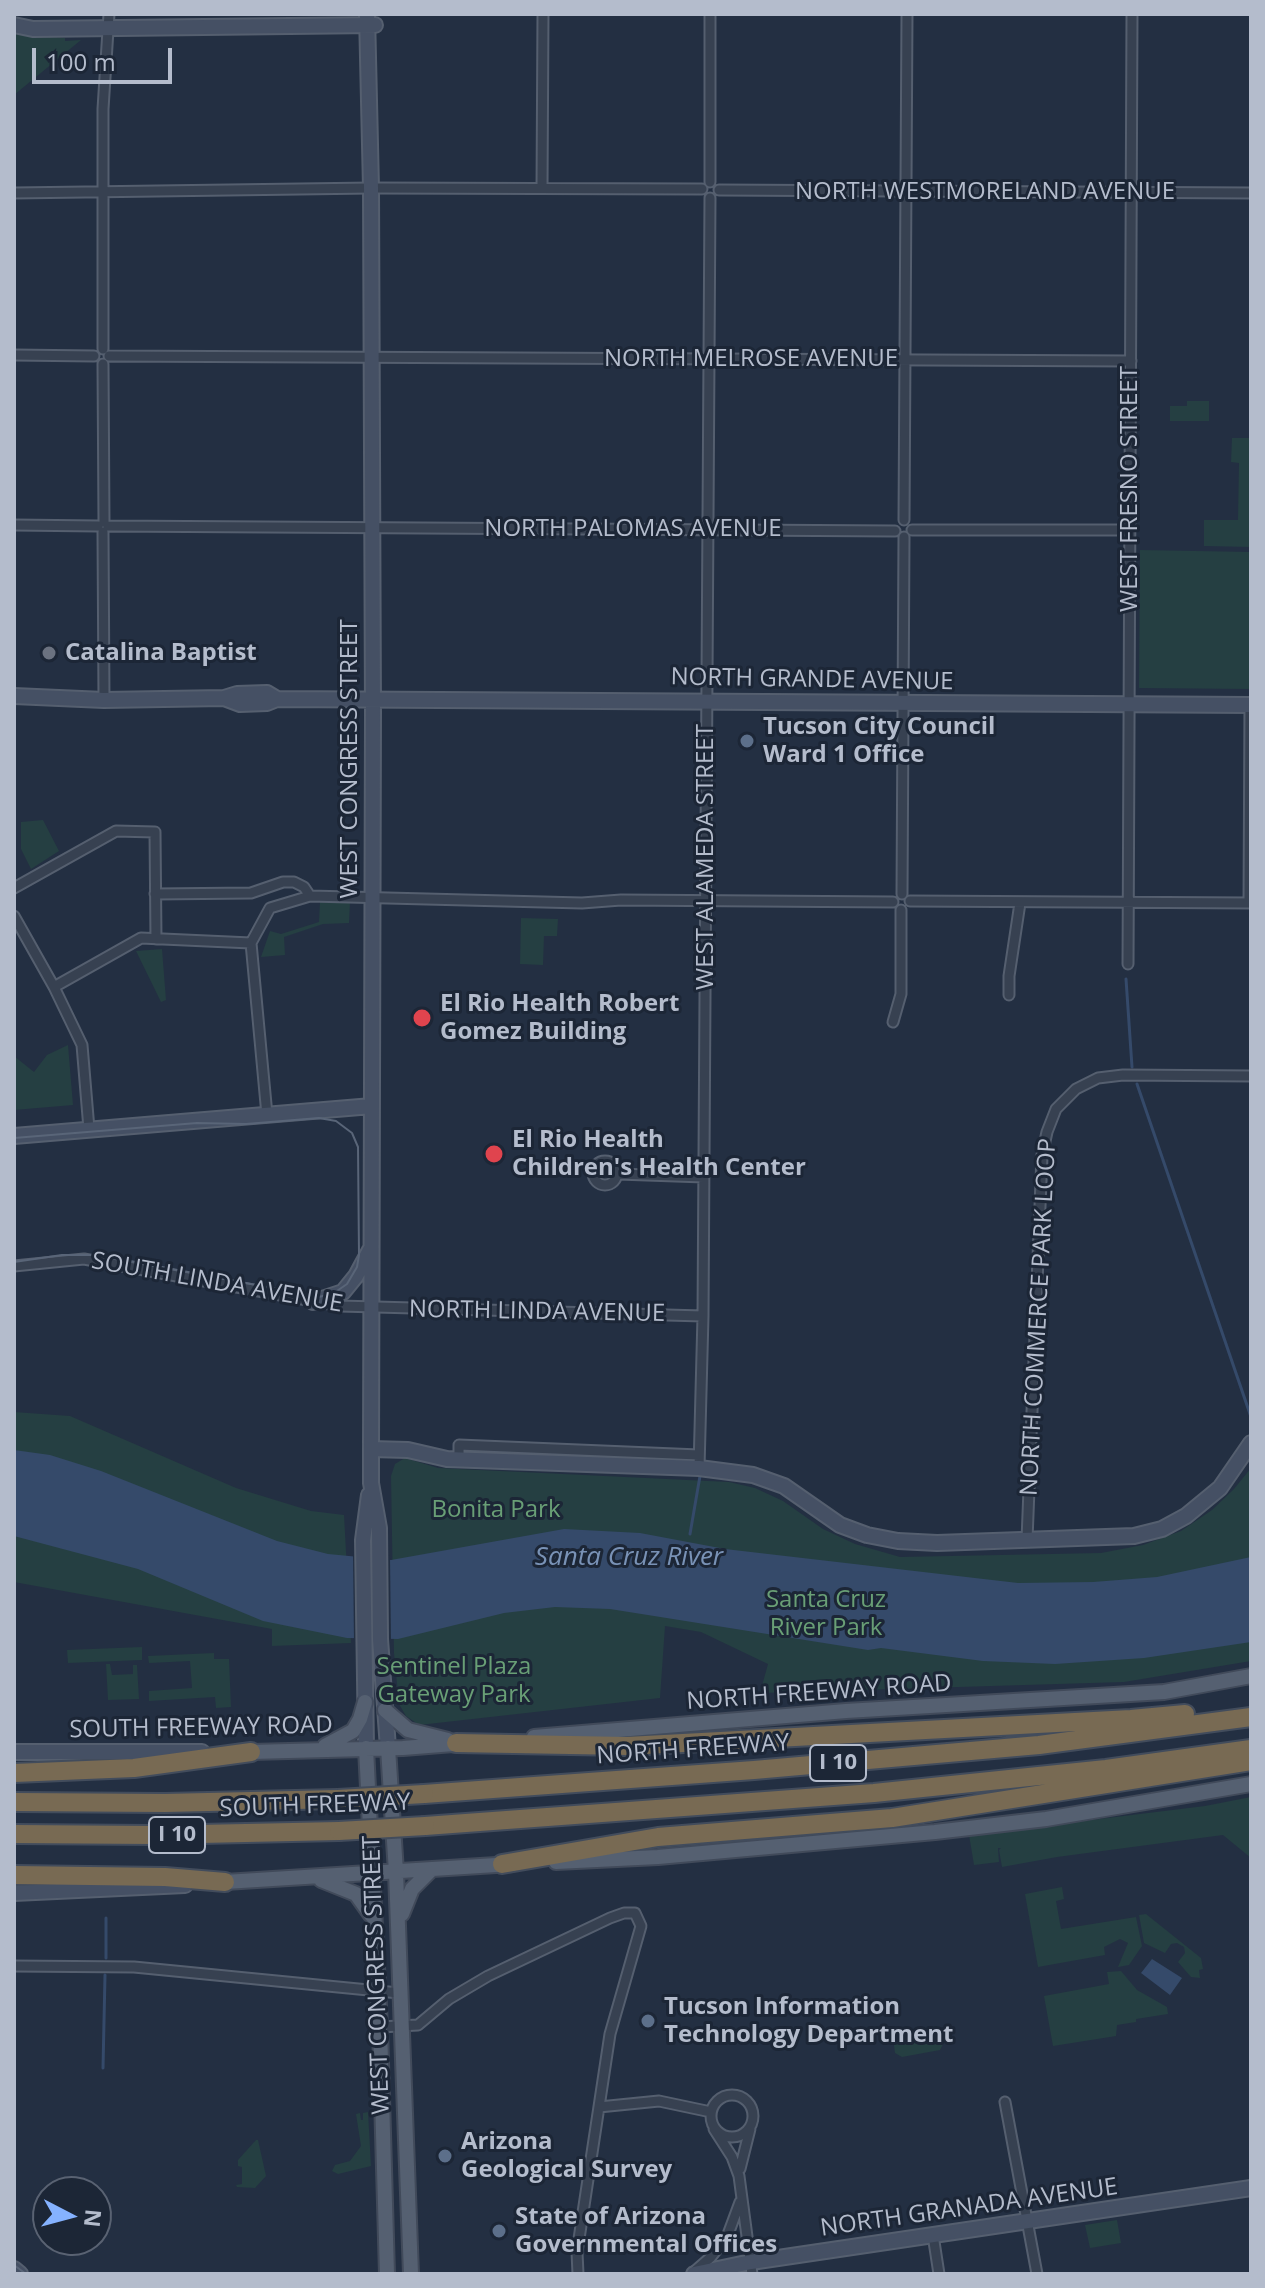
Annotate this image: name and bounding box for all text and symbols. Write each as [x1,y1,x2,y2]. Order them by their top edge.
scale bar [36,32,176,82]
text: 100 m [46,45,116,78]
street label: NORTH WESTMORELAND AVENUE [795,178,1175,206]
street label: NORTH MELROSE AVENUE [604,345,898,373]
street label: WEST FRESNO STREET [1116,366,1144,612]
street label: NORTH PALOMAS AVENUE [484,515,782,543]
street label: WEST CONGRESS STREET [336,619,364,899]
place label: Catalina Baptist [65,639,257,667]
marker: Catalina Baptist [40,644,58,662]
street label: NORTH GRANDE AVENUE [670,663,954,697]
place label: Tucson City Council Ward 1 Office [763,713,995,769]
street label: WEST ALAMEDA STREET [692,724,720,990]
marker: Tucson City Council Ward 1 Office [738,732,756,750]
place label: El Rio Health Robert Gomez Building [440,990,679,1046]
marker: El Rio Health Robert Gomez Building [411,1007,433,1029]
place label: El Rio Health Children's Health Center [512,1126,806,1182]
street label: NORTH COMMERCE PARK LOOP [1015,1137,1063,1497]
marker: El Rio Health Children's Health Center [483,1143,505,1165]
street label: SOUTH LINDA AVENUE [89,1247,345,1319]
street label: NORTH LINDA AVENUE [408,1295,666,1329]
park label: Bonita Park [431,1496,561,1524]
water label: Santa Cruz River [535,1542,723,1574]
park label: Santa Cruz River Park [766,1586,886,1642]
park label: Sentinel Plaza Gateway Park [377,1653,531,1709]
street label: NORTH FREEWAY ROAD [686,1669,952,1717]
street label: SOUTH FREEWAY ROAD [69,1711,333,1745]
street label: NORTH FREEWAY [596,1729,790,1771]
road number: I 10 [810,1745,866,1781]
street label: SOUTH FREEWAY [219,1788,411,1824]
road number: I 10 [149,1817,205,1853]
street label: WEST CONGRESS STREET [358,1835,396,2115]
place label: Tucson Information Technology Department [664,1993,953,2049]
marker: Tucson Information Technology Department [639,2012,657,2030]
place label: Arizona Geological Survey [461,2128,672,2184]
marker: Arizona Geological Survey [436,2147,454,2165]
street label: NORTH GRANADA AVENUE [818,2173,1120,2243]
north arrow [32,2176,112,2256]
place label: State of Arizona Governmental Offices [515,2203,777,2259]
text: N [78,2208,110,2229]
marker: State of Arizona Governmental Offices [490,2222,508,2240]

